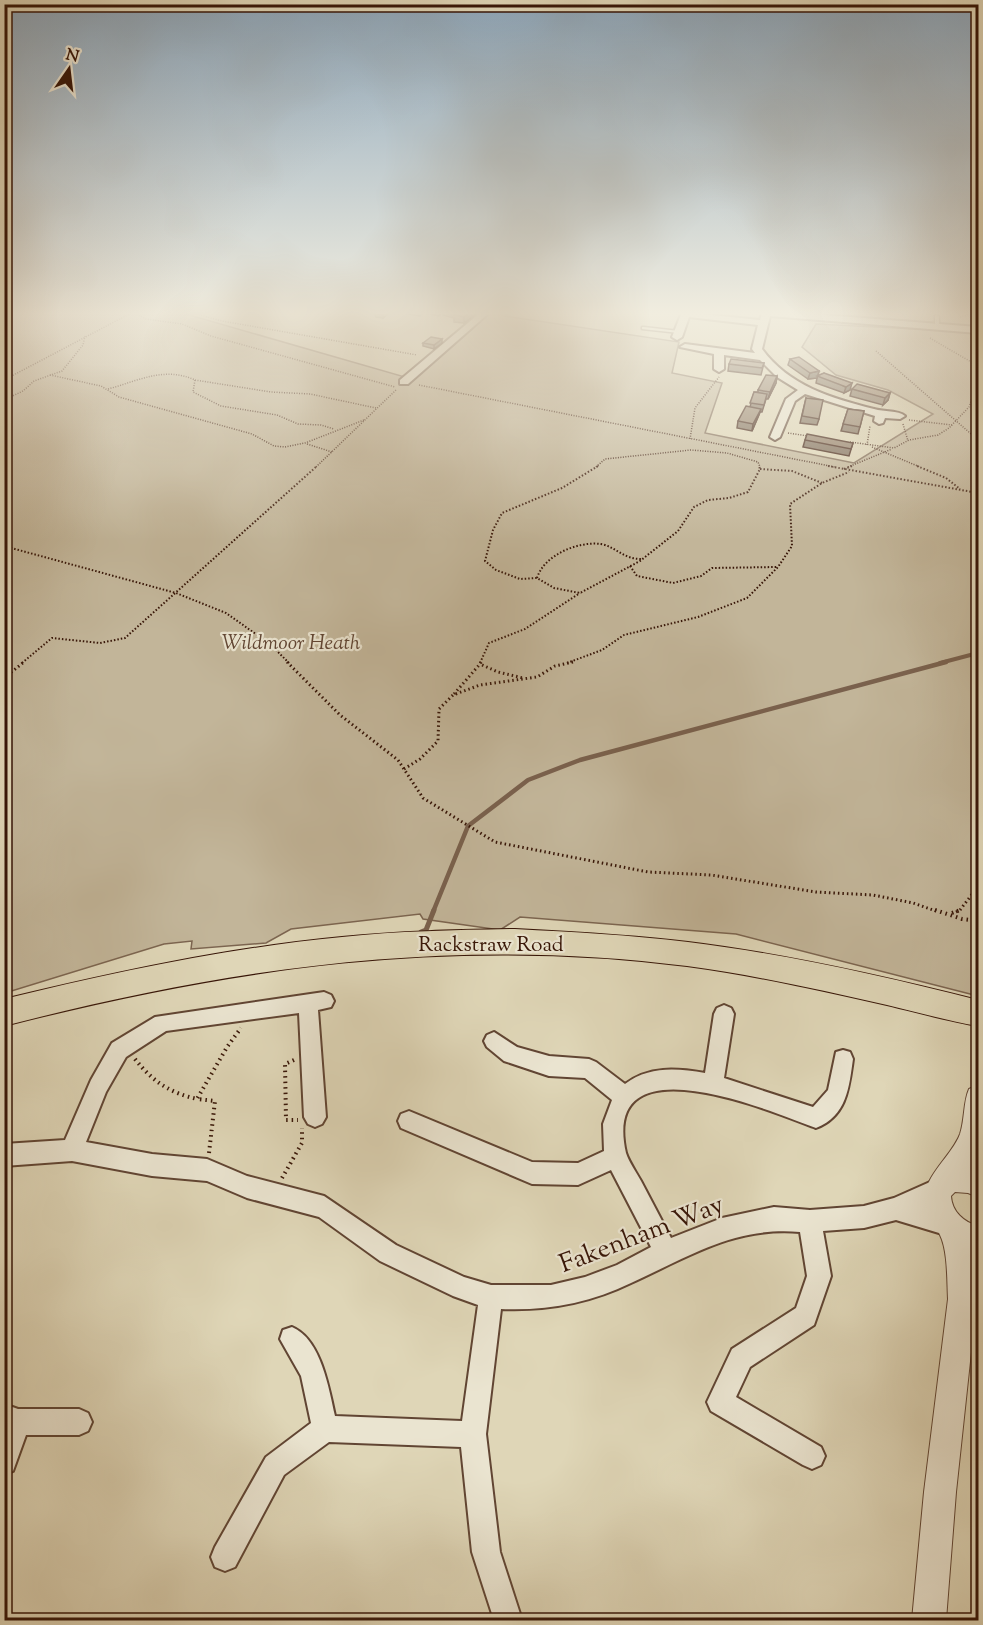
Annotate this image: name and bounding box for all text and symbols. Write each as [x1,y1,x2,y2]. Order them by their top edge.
north arrow [39,39,99,99]
text: N [63,44,81,70]
park label: Wildmoor Heath [222,629,360,659]
street label: Rackstraw Road [418,931,564,961]
street label: Fakenham Way [554,1187,729,1284]

